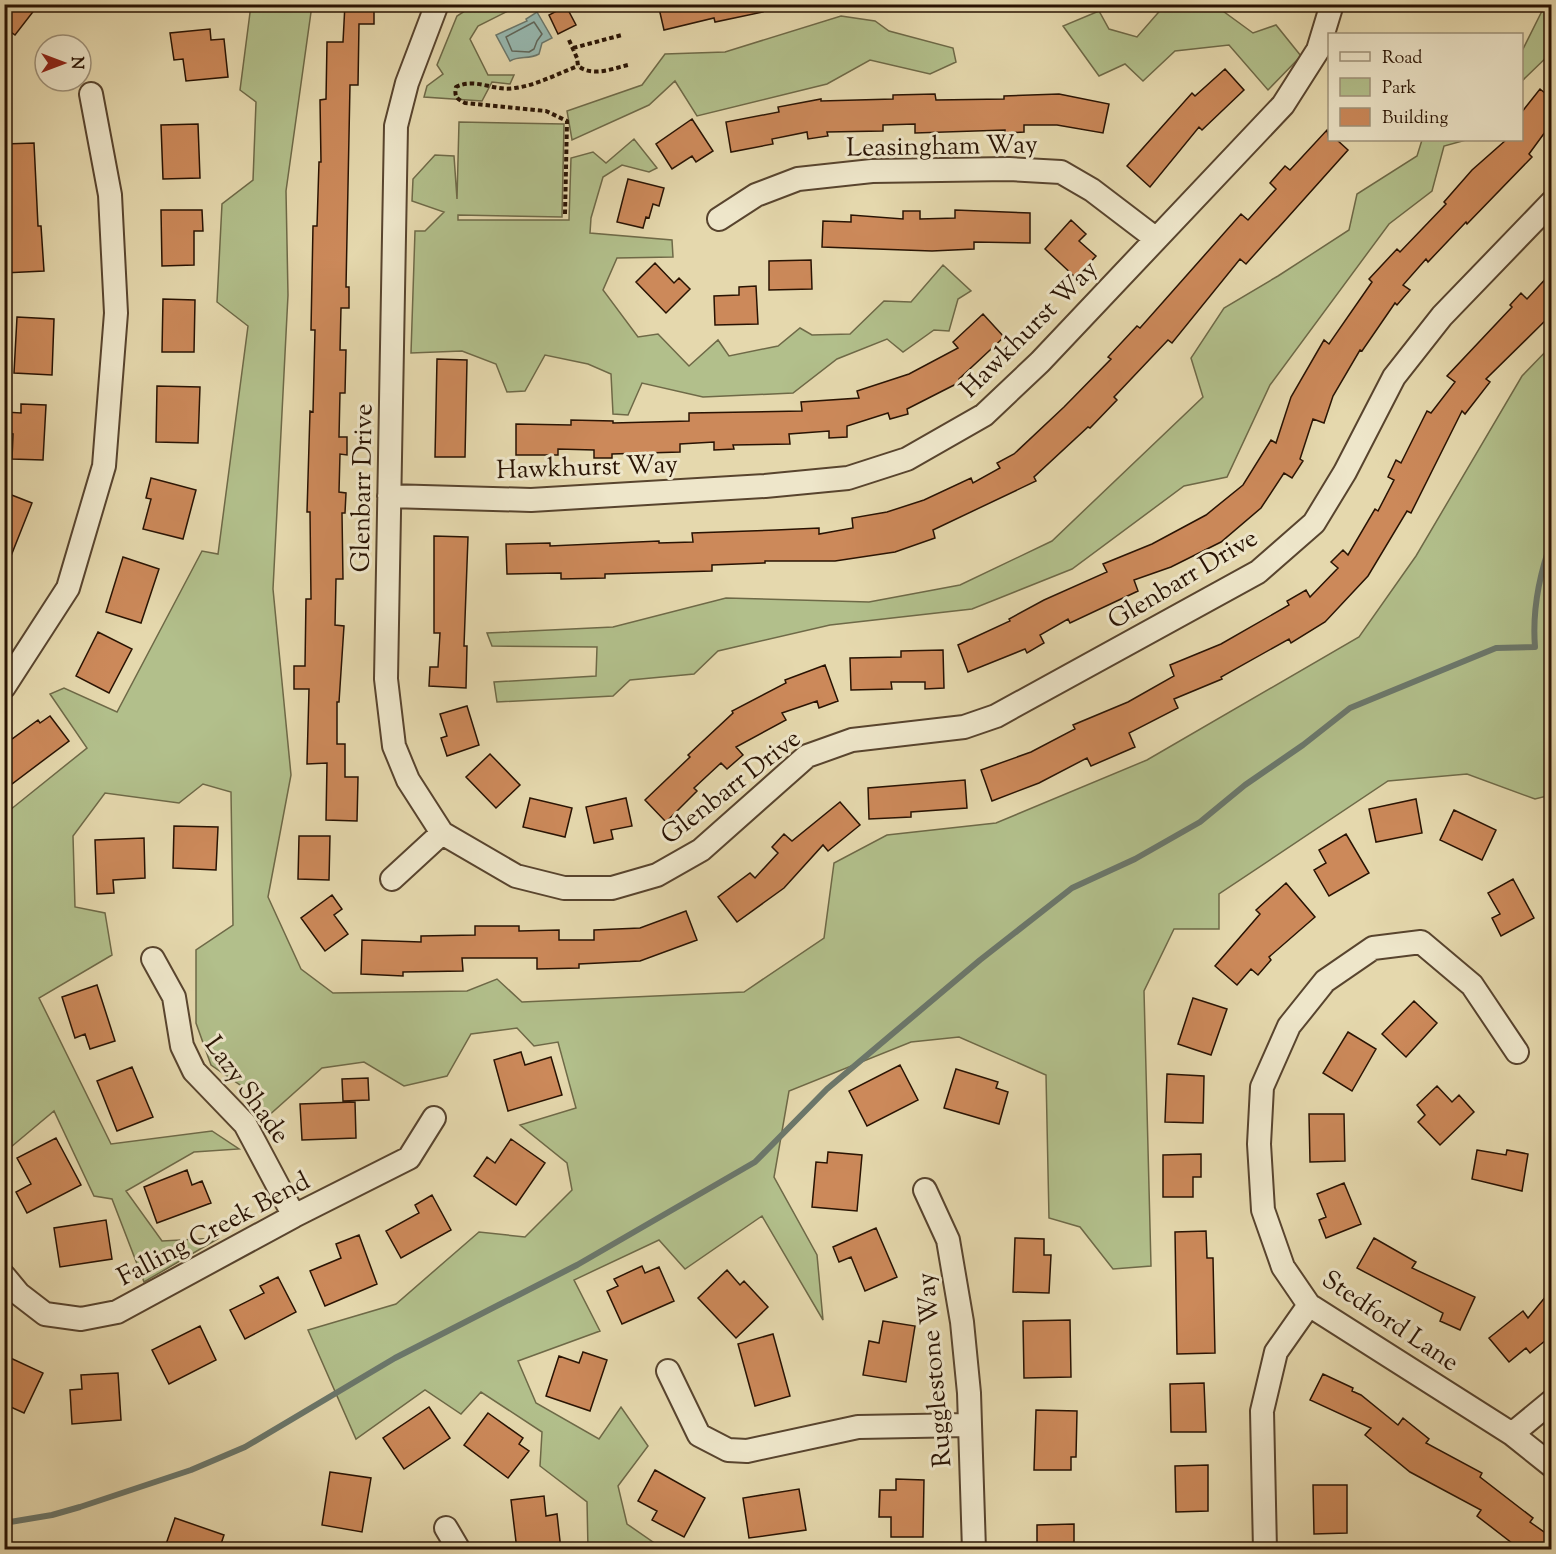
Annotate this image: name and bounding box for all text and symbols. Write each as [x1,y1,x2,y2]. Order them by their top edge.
north arrow [33,33,93,93]
legend [1328,33,1523,141]
text: Road [1382,46,1422,72]
text: N [64,57,87,70]
text: Park [1382,76,1417,102]
text: Building [1382,106,1448,132]
street label: Leasingham Way [846,127,1038,168]
street label: Hawkhurst Way [952,252,1107,407]
street label: Glenbarr Drive [344,403,383,573]
street label: Hawkhurst Way [496,447,679,490]
street label: Glenbarr Drive [1101,521,1265,640]
street label: Glenbarr Drive [654,721,809,855]
street label: Lazy Shade [194,1029,298,1152]
street label: Falling Creek Bend [111,1164,317,1297]
street label: Stedford Lane [1313,1262,1466,1382]
street label: Rugglestone Way [909,1271,962,1469]

